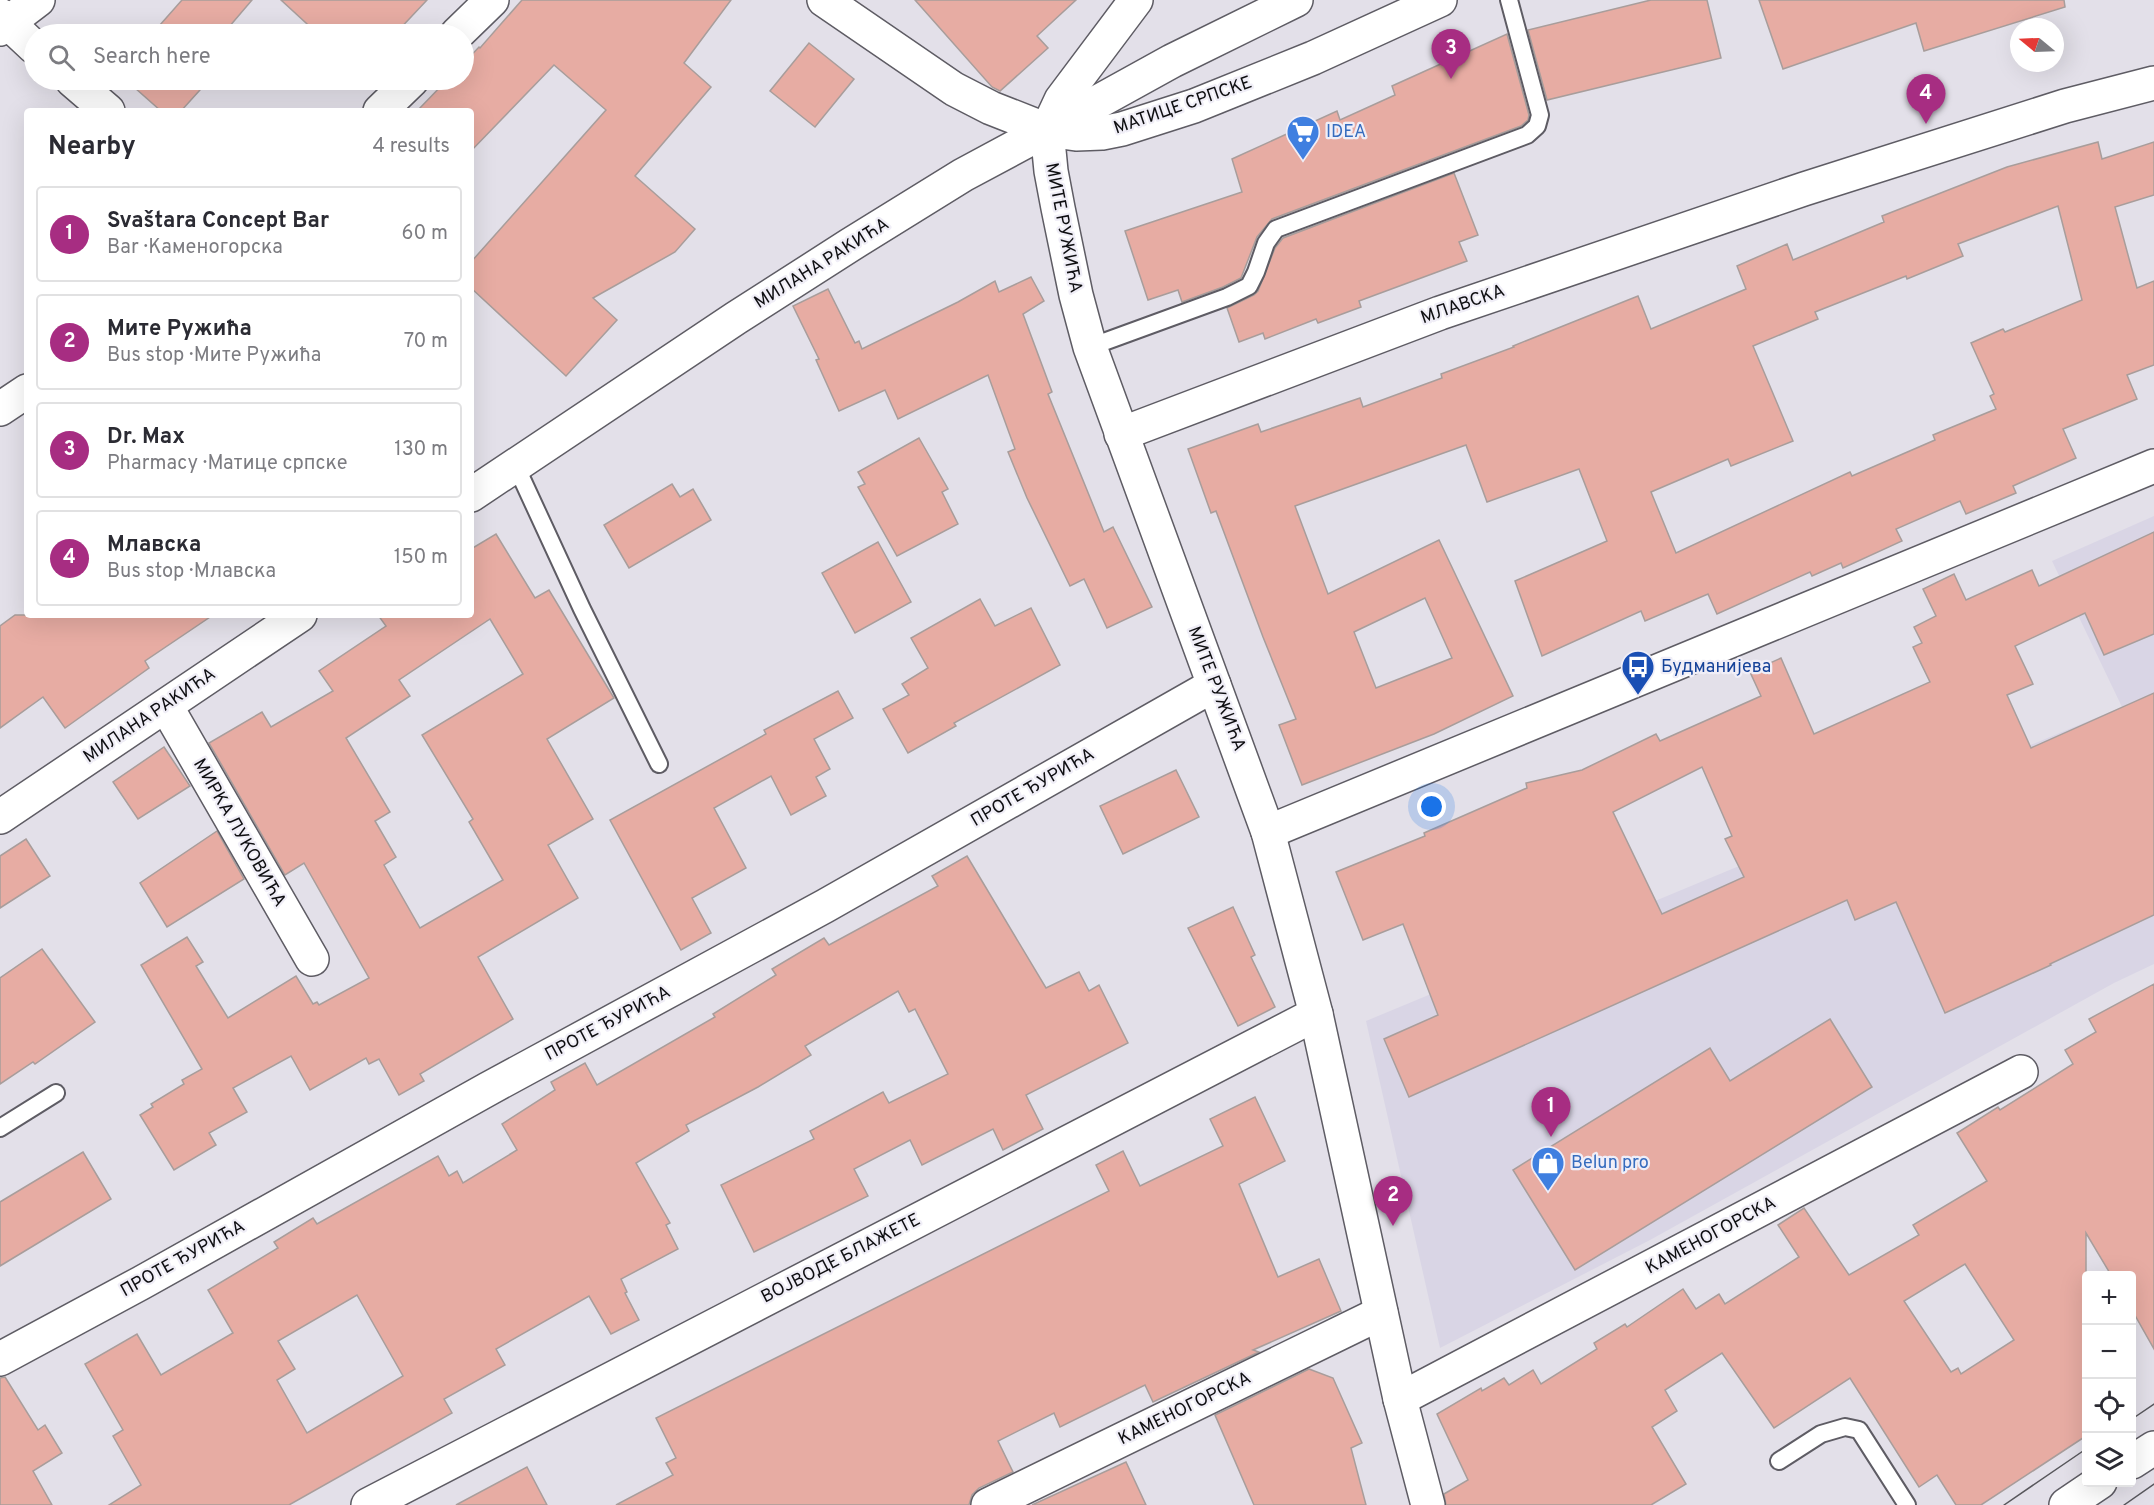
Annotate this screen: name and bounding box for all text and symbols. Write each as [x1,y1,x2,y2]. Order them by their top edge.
north arrow [2010,18,2064,72]
search box [24,24,474,90]
pin: 3 [1432,29,1470,79]
icon: search [45,41,78,74]
text: Search here [93,44,211,71]
street label: МАТИЦЕ СРПСКЕ [1111,72,1255,140]
pin: 4 [1906,74,1946,124]
supermarket icon: IDEA [1285,114,1321,161]
place label: IDEA [1326,121,1366,144]
text: Nearby [48,131,136,164]
text: 4 results [373,134,450,160]
street label: МИТЕ РУЖИЋА [1039,161,1087,295]
text: Svaštara Concept Bar [107,208,329,235]
street label: МИЛАНА РАКИЋА [750,213,894,315]
text: 1 [66,221,74,247]
text: 60 m [402,221,448,247]
text: Bar · Каменогорска [107,235,283,261]
street label: МЛАВСКА [1418,280,1508,330]
text: Мите Ружића [107,316,252,343]
text: 2 [63,329,76,355]
text: 70 m [404,329,448,355]
text: Bus stop · Мите Ружића [107,343,321,369]
text: Dr. Max [107,424,185,451]
text: 3 [64,437,76,463]
text: 130 m [394,437,448,463]
text: Pharmacy · Матице српске [107,451,348,477]
text: Млавска [107,532,201,559]
text: 4 [63,545,76,571]
text: 150 m [394,545,448,571]
text: Bus stop · Млавска [107,559,276,585]
street label: МИТЕ РУЖИЋА [1182,623,1250,755]
bus stop icon: Будманијева [1620,649,1656,696]
place label: Будманијева [1661,656,1771,679]
street label: МИЛАНА РАКИЋА [79,663,221,769]
street label: ПРОТЕ ЂУРИЋА [967,743,1099,833]
street label: МИРКА ЛУКОВИЋА [187,755,291,911]
your location [1417,792,1446,821]
street label: ПРОТЕ ЂУРИЋА [541,981,675,1067]
pin: 1 [1532,1088,1570,1137]
shop icon: Belun pro [1530,1145,1566,1192]
place label: Belun pro [1571,1152,1649,1175]
pin: 2 [1374,1176,1412,1226]
street label: КАМЕНОГОРСКА [1642,1192,1780,1280]
street label: ВОЈВОДЕ БЛАЖЕТЕ [757,1209,925,1309]
street label: ПРОТЕ ЂУРИЋА [117,1215,249,1303]
map controls [2082,1271,2136,1487]
button: + [2082,1271,2136,1325]
button: − [2082,1325,2136,1379]
street label: КАМЕНОГОРСКА [1115,1367,1255,1451]
button: locate [2082,1379,2136,1433]
button: layers [2082,1433,2136,1487]

